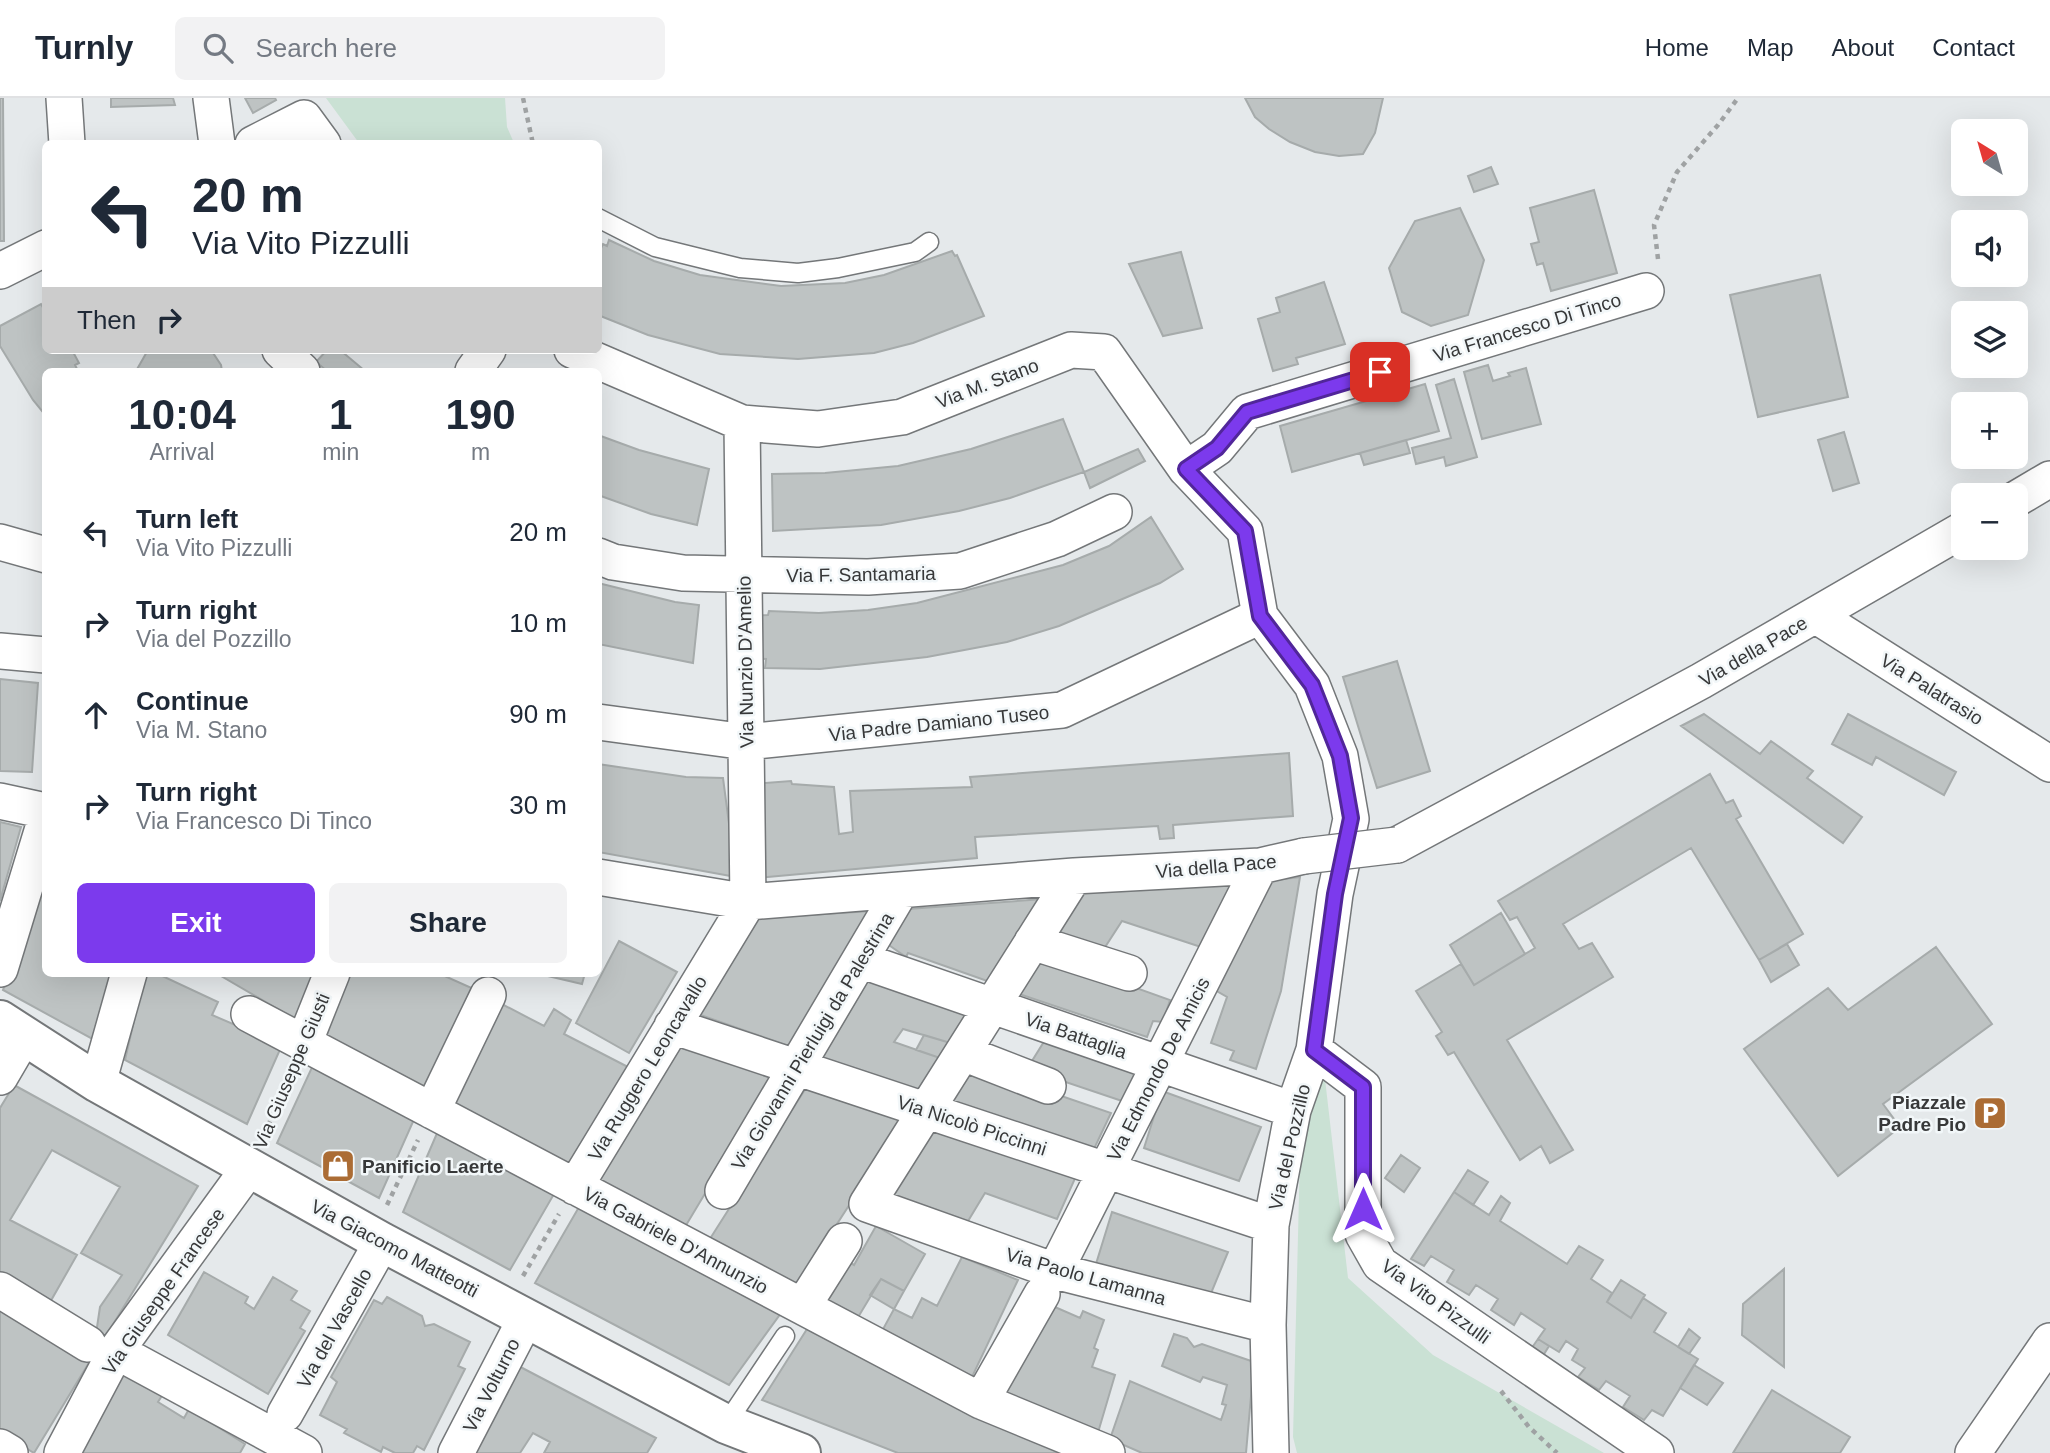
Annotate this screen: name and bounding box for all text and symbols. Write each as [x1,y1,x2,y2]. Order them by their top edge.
search box [175,17,665,80]
text: Turnly [35,29,133,66]
icon: search [199,29,237,67]
text: Search here [255,33,397,63]
text: Home [1645,34,1709,61]
text: Map [1747,34,1794,61]
text: About [1832,34,1894,61]
text: Contact [1932,34,2015,61]
north arrow [1951,119,2028,196]
map controls [1951,119,2028,560]
icon: left [77,168,168,259]
text: 20 m [192,168,304,222]
button: sound [1951,210,2028,287]
text: Via Vito Pizzulli [192,225,410,261]
street label: Via Francesco Di Tinco [1431,289,1623,366]
icon: right [150,301,188,339]
button: layers [1951,301,2028,378]
text: Then [77,305,136,335]
pin [1350,342,1410,402]
icon: arrive [1361,353,1399,391]
street label: Via M. Stano [933,354,1042,413]
text: 10:04 [128,391,236,438]
text: 1 [329,391,352,438]
text: 190 [446,391,516,438]
button: + [1951,392,2028,469]
text: Arrival [149,439,215,465]
text: min [322,439,359,465]
text: m [471,439,490,465]
button: − [1951,483,2028,560]
text: Turn left [136,504,238,534]
icon: left [77,514,115,552]
text: 20 m [509,517,567,547]
text: Via Vito Pizzulli [136,535,292,561]
street label: Via F. Santamaria [786,563,936,586]
street label: Via Nunzio D'Amelio [733,576,758,748]
text: Turn right [136,595,257,625]
icon: right [77,605,115,643]
text: 10 m [509,608,567,638]
street label: Via della Pace [1696,612,1811,691]
text: Via del Pozzillo [136,626,292,652]
street label: Via Palatrasio [1877,650,1987,729]
text: Continue [136,686,249,716]
icon: ahead [77,696,115,734]
text: 90 m [509,699,567,729]
street label: Via Padre Damiano Tuseo [828,701,1050,746]
text: Via M. Stano [136,717,267,743]
text: Turn right [136,777,257,807]
icon: right [77,787,115,825]
text: 30 m [509,790,567,820]
text: Via Francesco Di Tinco [136,808,372,834]
street label: Via della Pace [1155,851,1277,882]
button: Exit [77,883,315,963]
button: Share [329,883,567,963]
street label: Via Giovanni Pierluigi da Palestrina [727,908,898,1174]
street label: Via Ruggero Leoncavallo [584,972,711,1165]
street label: Via Edmondo De Amicis [1103,974,1214,1165]
street label: Via Giuseppe Giusti [249,990,334,1152]
street label: Via Battaglia [1022,1008,1130,1063]
street label: Via del Pozzillo [1265,1082,1314,1212]
street label: Via Nicolò Piccinni [894,1091,1049,1160]
place label: Piazzale Padre Pio [1878,1092,1966,1135]
parking icon: Piazzale Padre Pio [1971,1094,2009,1132]
shop icon: Panificio Laerte [319,1147,357,1185]
place label: Panificio Laerte [362,1156,504,1177]
position arrow [1326,1172,1400,1246]
street label: Via Gabriele D'Annunzio [580,1183,772,1298]
street label: Via Giacomo Matteotti [307,1195,482,1302]
street label: Via Giuseppe Francese [98,1204,229,1378]
street label: Via Paolo Lamanna [1003,1244,1169,1310]
street label: Via Vito Pizzulli [1377,1255,1494,1348]
street label: Via del Vascello [293,1265,376,1392]
street label: Via Volturno [459,1335,524,1435]

